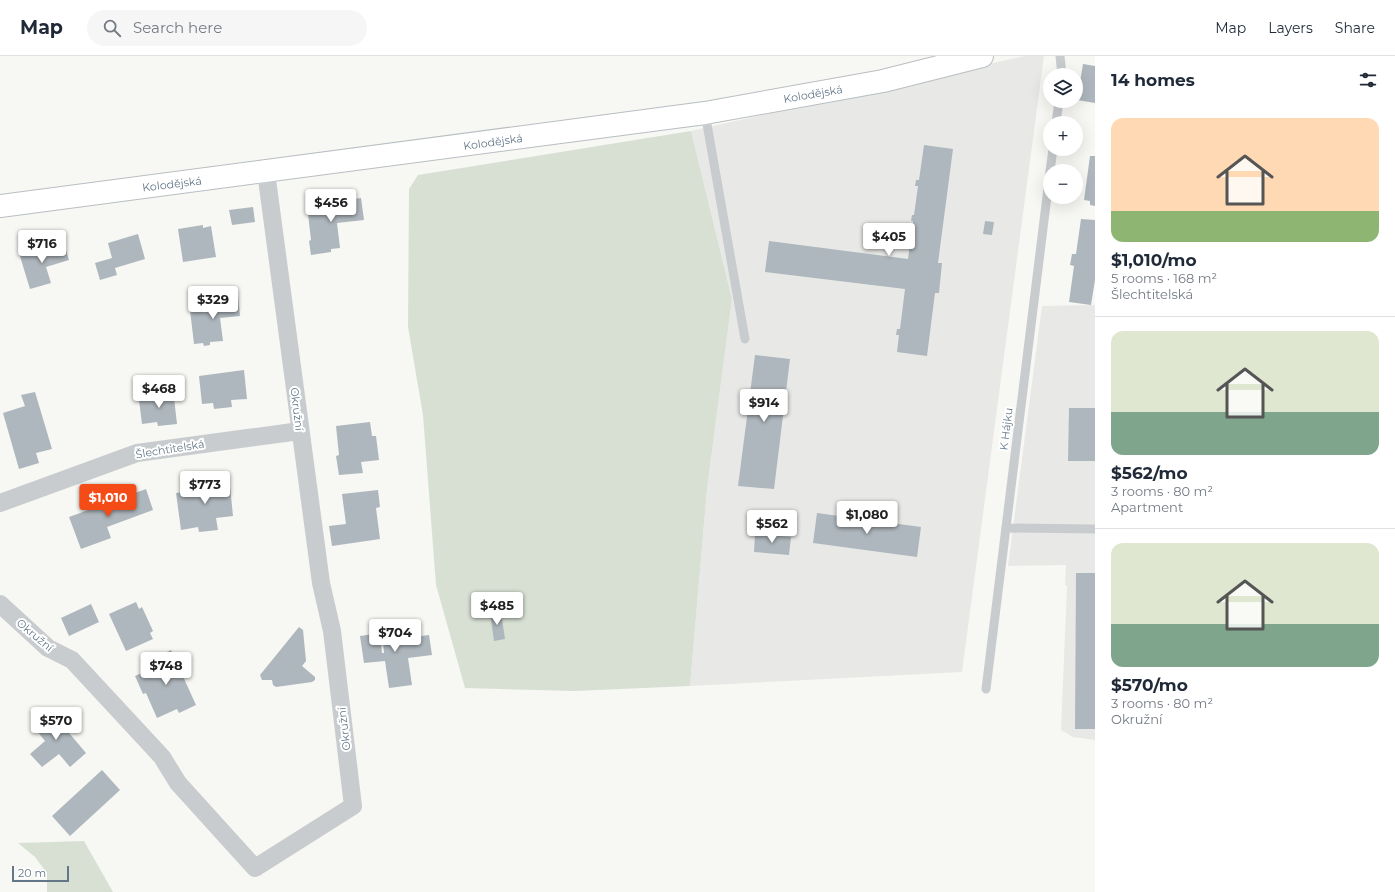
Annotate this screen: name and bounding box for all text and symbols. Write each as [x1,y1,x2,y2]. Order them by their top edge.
search box [87,10,367,46]
text: Map [20,16,63,39]
icon: search [101,17,123,39]
text: Search here [133,18,222,37]
text: Map [1215,19,1246,37]
text: Layers [1268,19,1313,37]
text: Share [1335,19,1375,37]
map controls [1043,68,1083,204]
button: layers [1043,68,1083,108]
icon: filters [1357,69,1379,91]
text: 14 homes [1111,70,1195,90]
street label: Kolodějská [782,82,844,106]
button: + [1043,116,1083,156]
street label: Kolodějská [462,131,524,153]
icon: home [1209,144,1281,216]
button: − [1043,164,1083,204]
street label: Kolodějská [142,173,202,195]
pin: $456 [307,189,355,223]
text: $456 [314,194,348,210]
pin: $405 [865,223,913,257]
text: $405 [872,228,906,244]
pin: $716 [18,230,66,264]
text: $716 [27,235,57,251]
text: $1,010/mo [1111,250,1197,270]
text: 5 rooms · 168 m² [1111,270,1217,286]
pin: $329 [189,286,237,320]
text: Šlechtitelská [1111,286,1193,302]
text: $329 [197,291,229,307]
icon: home [1209,357,1281,429]
pin: $468 [135,375,183,409]
text: $468 [142,380,176,396]
street label: Okružní [287,387,307,432]
pin: $914 [740,389,788,423]
text: $914 [749,394,779,410]
street label: K Hájku [996,407,1016,451]
street label: Šlechtitelská [135,437,205,461]
text: $562/mo [1111,463,1188,483]
pin: $773 [181,471,229,505]
text: $773 [189,476,221,492]
text: 3 rooms · 80 m² [1111,483,1213,499]
pin: $1,010 [75,484,141,518]
text: $1,010 [88,489,128,505]
text: Apartment [1111,499,1183,515]
pin: $1,080 [834,501,900,535]
text: $1,080 [846,506,888,522]
pin: $562 [748,510,796,544]
text: $562 [756,515,788,531]
icon: home [1209,569,1281,641]
pin: $485 [473,592,521,626]
text: $485 [480,597,514,613]
street label: Okružní [14,616,57,655]
pin: $704 [371,619,419,653]
text: $704 [378,624,412,640]
pin: $748 [142,652,190,686]
text: $748 [149,657,183,673]
text: $570/mo [1111,675,1188,695]
text: 3 rooms · 80 m² [1111,695,1213,711]
street label: Okružní [334,706,354,751]
pin: $570 [32,707,80,741]
text: Okružní [1111,711,1162,727]
text: $570 [40,712,72,728]
scale bar [12,864,69,883]
text: 20 m [18,866,46,880]

